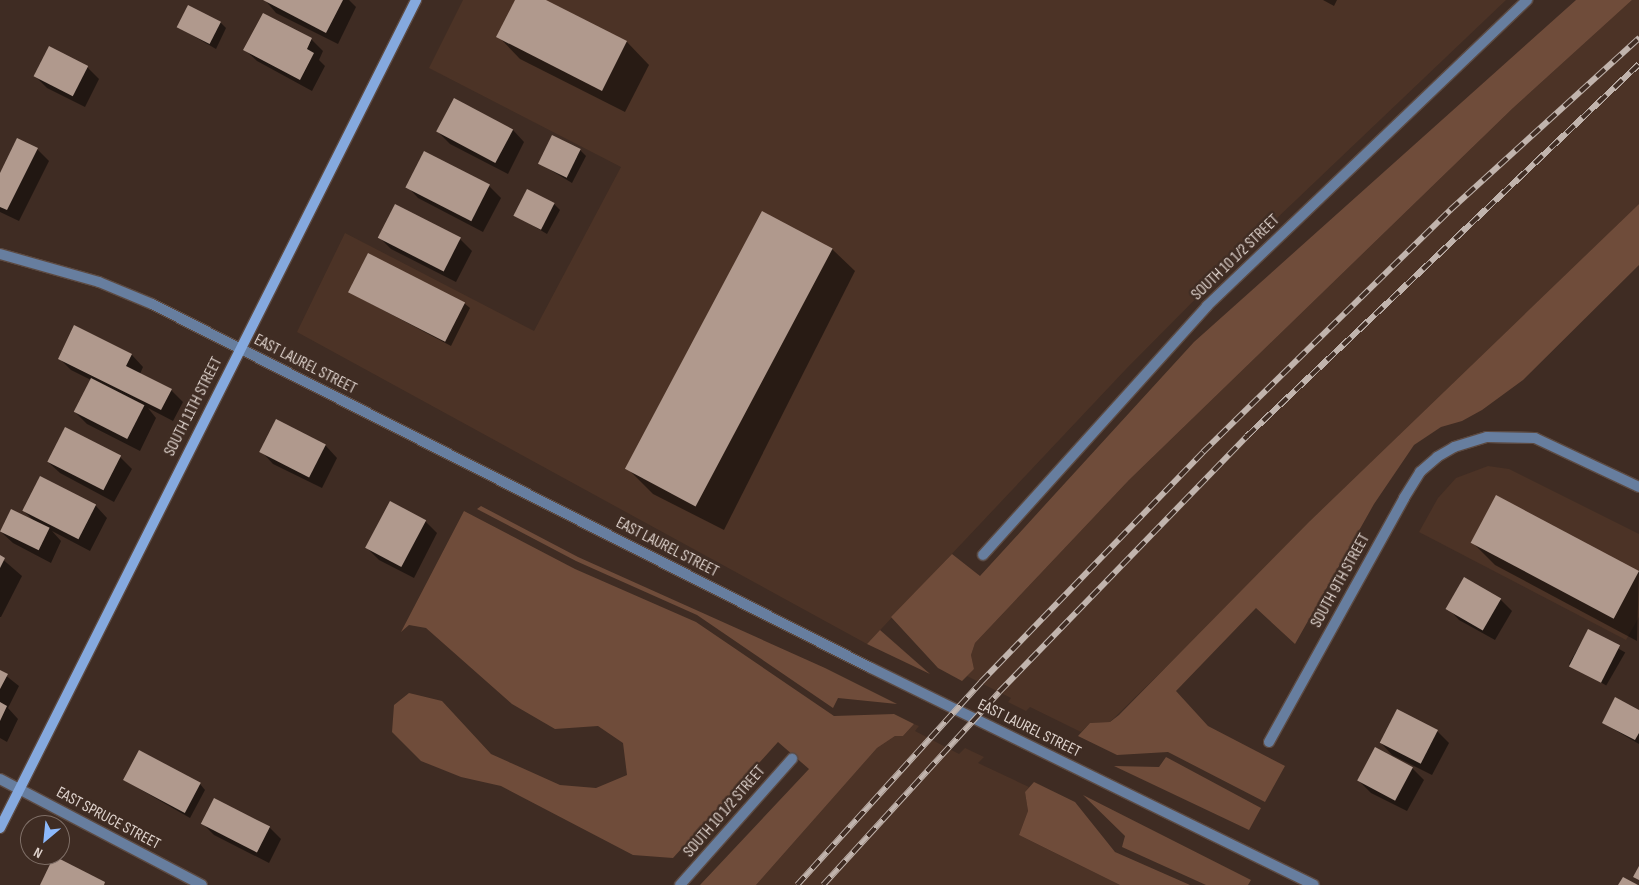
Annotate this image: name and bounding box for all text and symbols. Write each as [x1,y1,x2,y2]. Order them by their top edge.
street label: SOUTH 10 1/2 STREET [1188,211,1284,305]
street label: EAST LAUREL STREET [250,331,360,399]
street label: SOUTH 11TH STREET [161,354,227,460]
street label: EAST LAUREL STREET [612,514,722,582]
street label: SOUTH 9TH STREET [1307,531,1375,631]
street label: EAST LAUREL STREET [974,696,1084,762]
street label: SOUTH 10 1/2 STREET [680,762,770,862]
street label: EAST SPRUCE STREET [53,784,163,854]
north arrow [20,815,70,865]
text: N [31,844,45,862]

